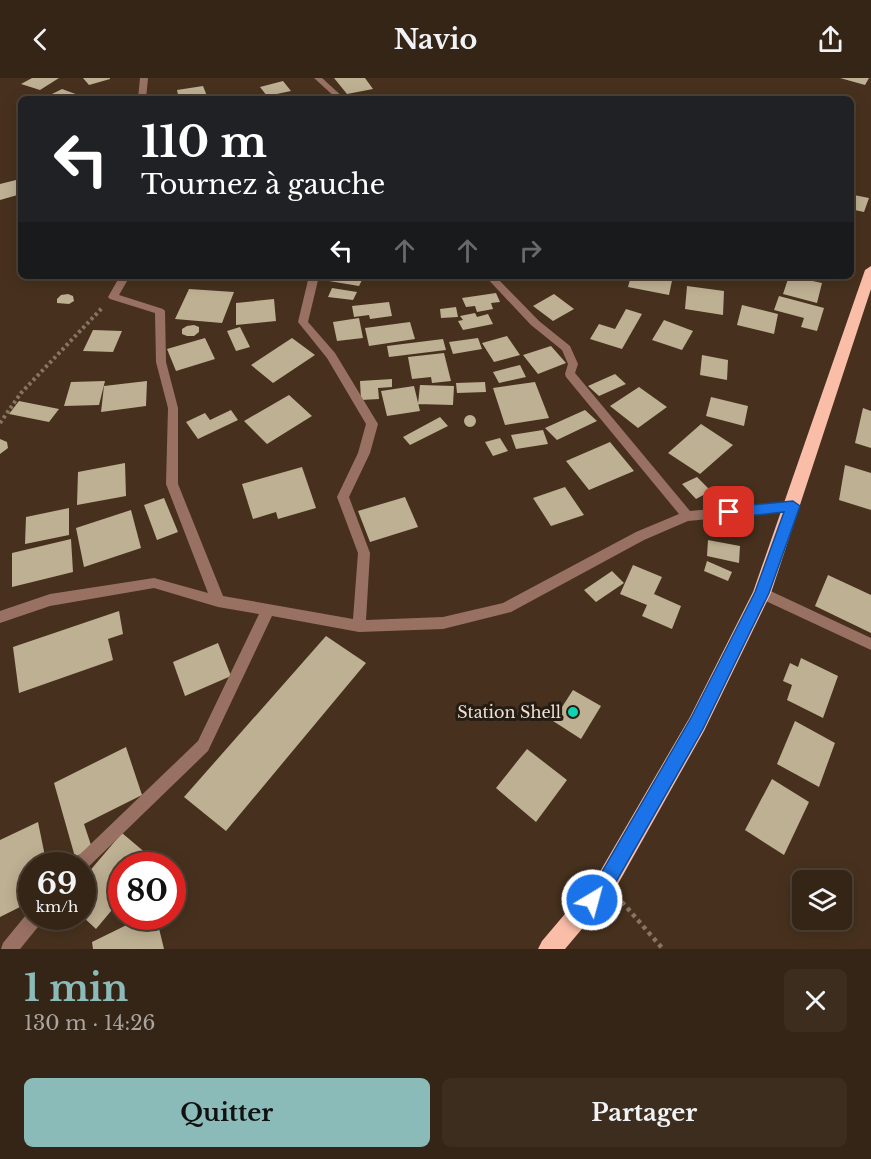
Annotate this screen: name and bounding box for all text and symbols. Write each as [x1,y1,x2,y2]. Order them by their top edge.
icon: back [24,23,57,56]
text: Navio [394,23,477,56]
icon: share [814,23,847,56]
text: 110 m [141,116,267,168]
icon: left [42,120,120,198]
text: Tournez à gauche [141,168,385,201]
icon: left [325,234,358,267]
icon: ahead [388,234,421,267]
icon: ahead [451,234,484,267]
icon: right [514,234,547,267]
pin [703,486,754,537]
icon: arrive [712,495,745,528]
place label: Station Shell [457,702,561,722]
marker: Station Shell [566,705,580,719]
speed limit sign: 80 [108,852,186,930]
text: 69 [37,865,77,902]
position arrow [560,868,624,932]
map controls [792,870,852,930]
button: layers [792,870,852,930]
text: km/h [36,897,78,916]
text: 1 min [24,966,128,1011]
button: close [784,969,847,1032]
text: 130 m · 14:26 [24,1011,155,1035]
button: Quitter [24,1078,430,1147]
button: Partager [442,1078,847,1147]

